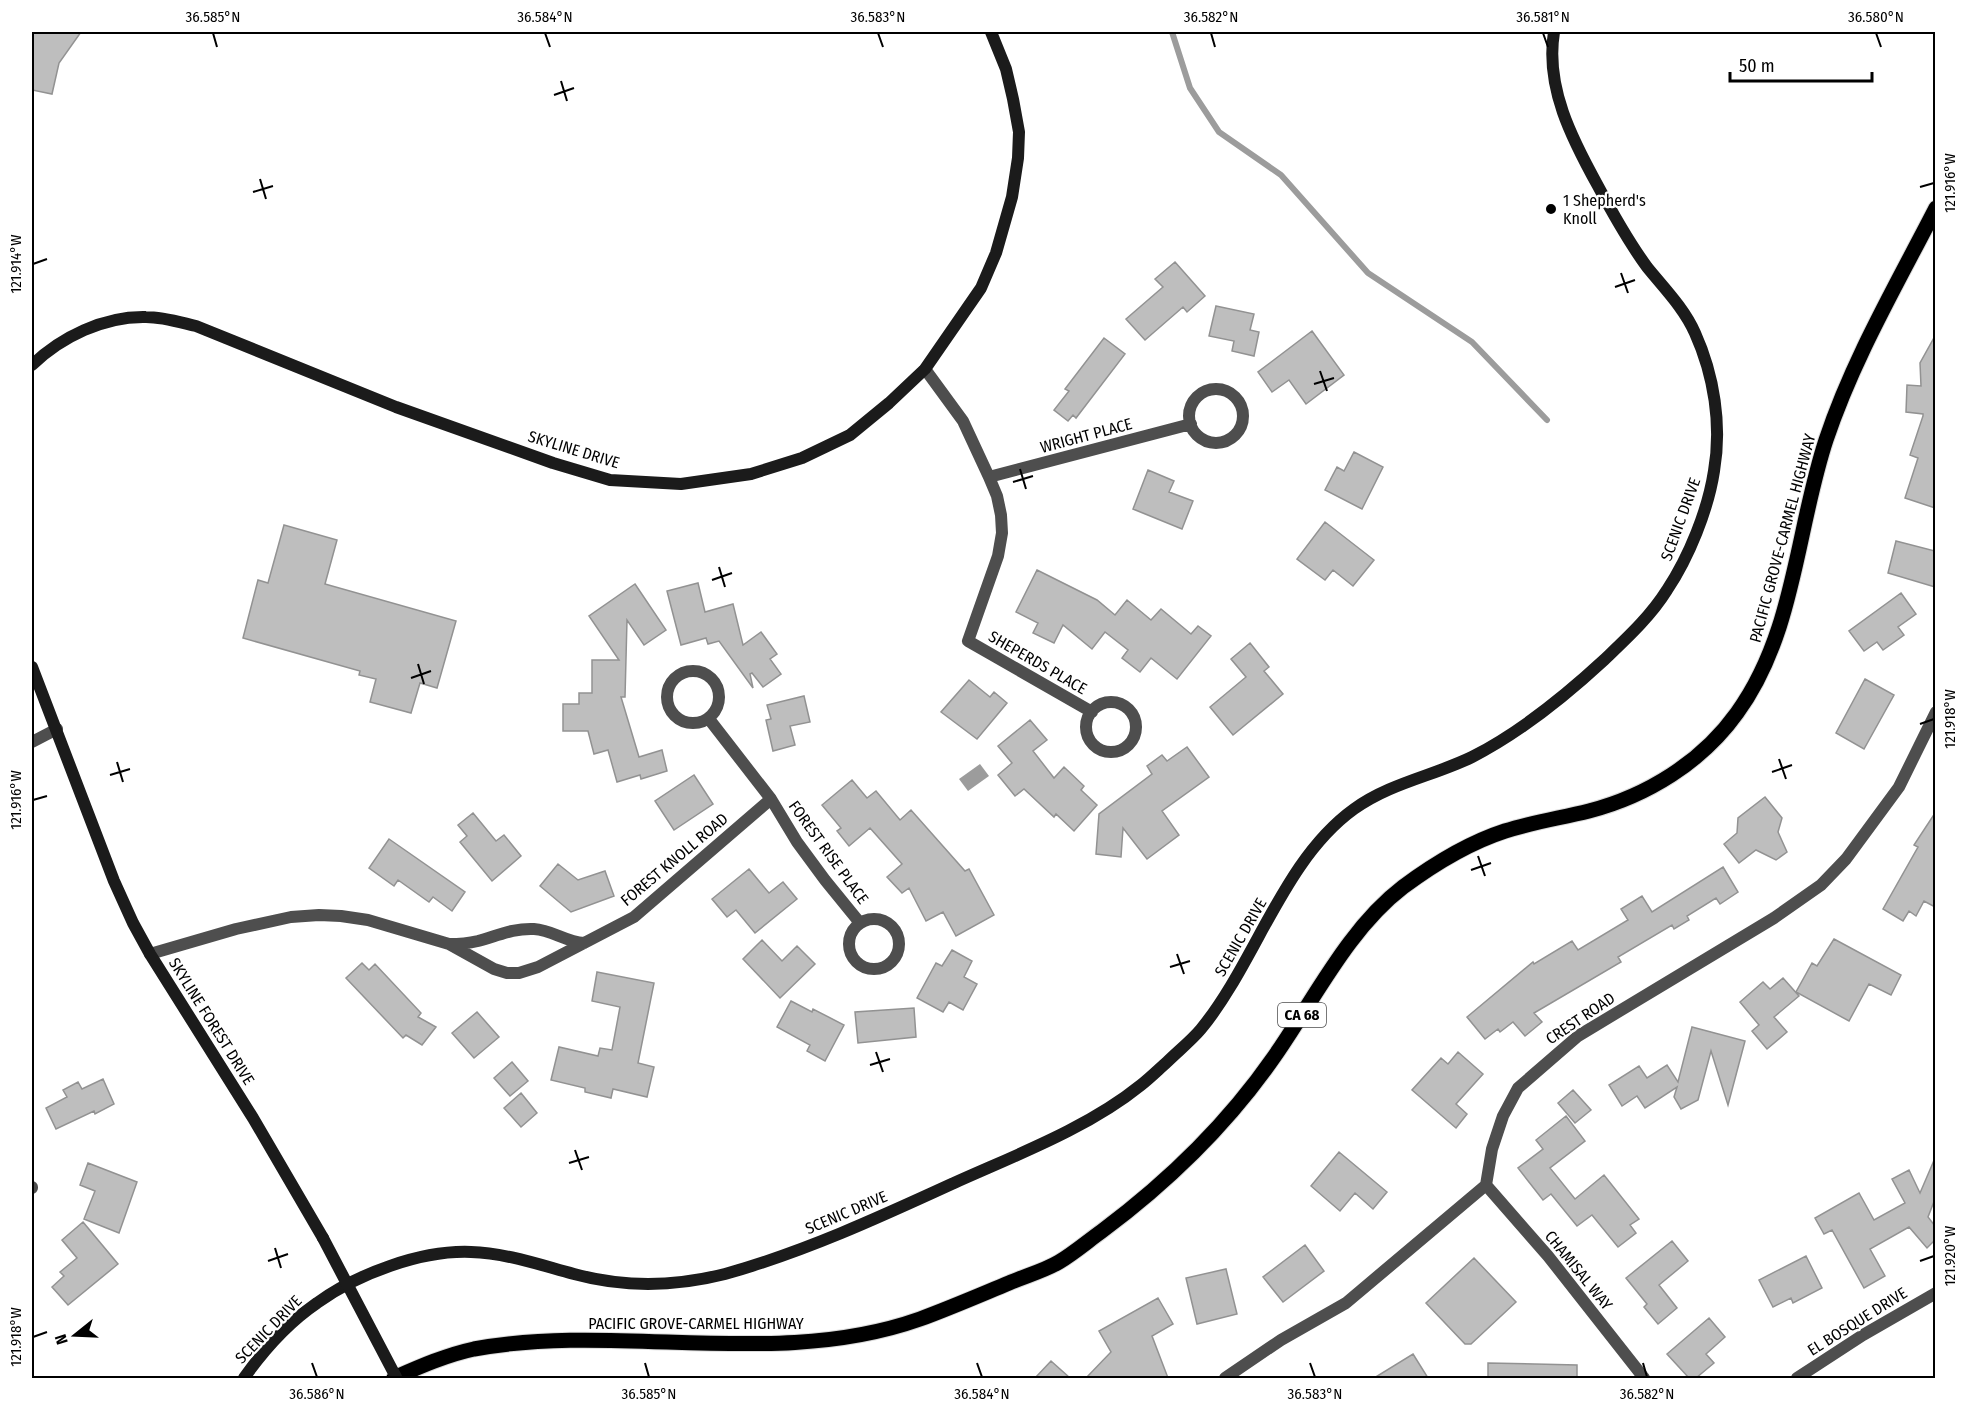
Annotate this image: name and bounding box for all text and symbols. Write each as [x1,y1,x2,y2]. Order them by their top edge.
text: 36.585°N [186,8,240,26]
text: 36.584°N [517,8,573,26]
text: 36.583°N [851,8,905,26]
text: 36.582°N [1184,8,1238,26]
text: 36.581°N [1516,8,1570,26]
text: 36.580°N [1848,8,1904,26]
scale bar [1730,45,1872,83]
text: 50 m [1739,55,1775,77]
text: 121.916°W [1941,153,1959,213]
place label: 1 Shepherd's Knoll [1563,191,1646,228]
marker: 1 Shepherd's Knoll [1544,202,1558,216]
text: 121.914°W [7,234,25,294]
street label: WRIGHT PLACE [1038,414,1134,457]
street label: SKYLINE DRIVE [526,427,622,472]
street label: PACIFIC GROVE-CARMEL HIGHWAY [1745,432,1820,645]
street label: SCENIC DRIVE [1657,475,1704,563]
street label: SHEPERDS PLACE [985,627,1090,698]
text: 121.918°W [1941,689,1959,749]
text: 121.916°W [7,770,25,830]
street label: FOREST RISE PLACE [785,797,872,908]
street label: FOREST KNOLL ROAD [617,809,732,910]
street label: SCENIC DRIVE [1210,895,1270,980]
street label: SKYLINE FOREST DRIVE [165,954,258,1088]
street label: CREST ROAD [1542,988,1618,1048]
road number: CA 68 [1278,1003,1326,1027]
street label: SCENIC DRIVE [802,1187,890,1238]
text: 121.920°W [1941,1226,1959,1286]
street label: CHAMISAL WAY [1541,1227,1616,1314]
street label: EL BOSQUE DRIVE [1804,1283,1910,1360]
street label: SCENIC DRIVE [231,1291,305,1367]
north arrow [45,1305,105,1365]
text: 121.918°W [7,1307,25,1367]
street label: PACIFIC GROVE-CARMEL HIGHWAY [588,1314,804,1333]
text: N [51,1332,72,1347]
text: 36.586°N [289,1385,345,1403]
text: 36.585°N [622,1385,676,1403]
text: 36.584°N [954,1385,1010,1403]
text: 36.583°N [1288,1385,1342,1403]
text: 36.582°N [1620,1385,1674,1403]

